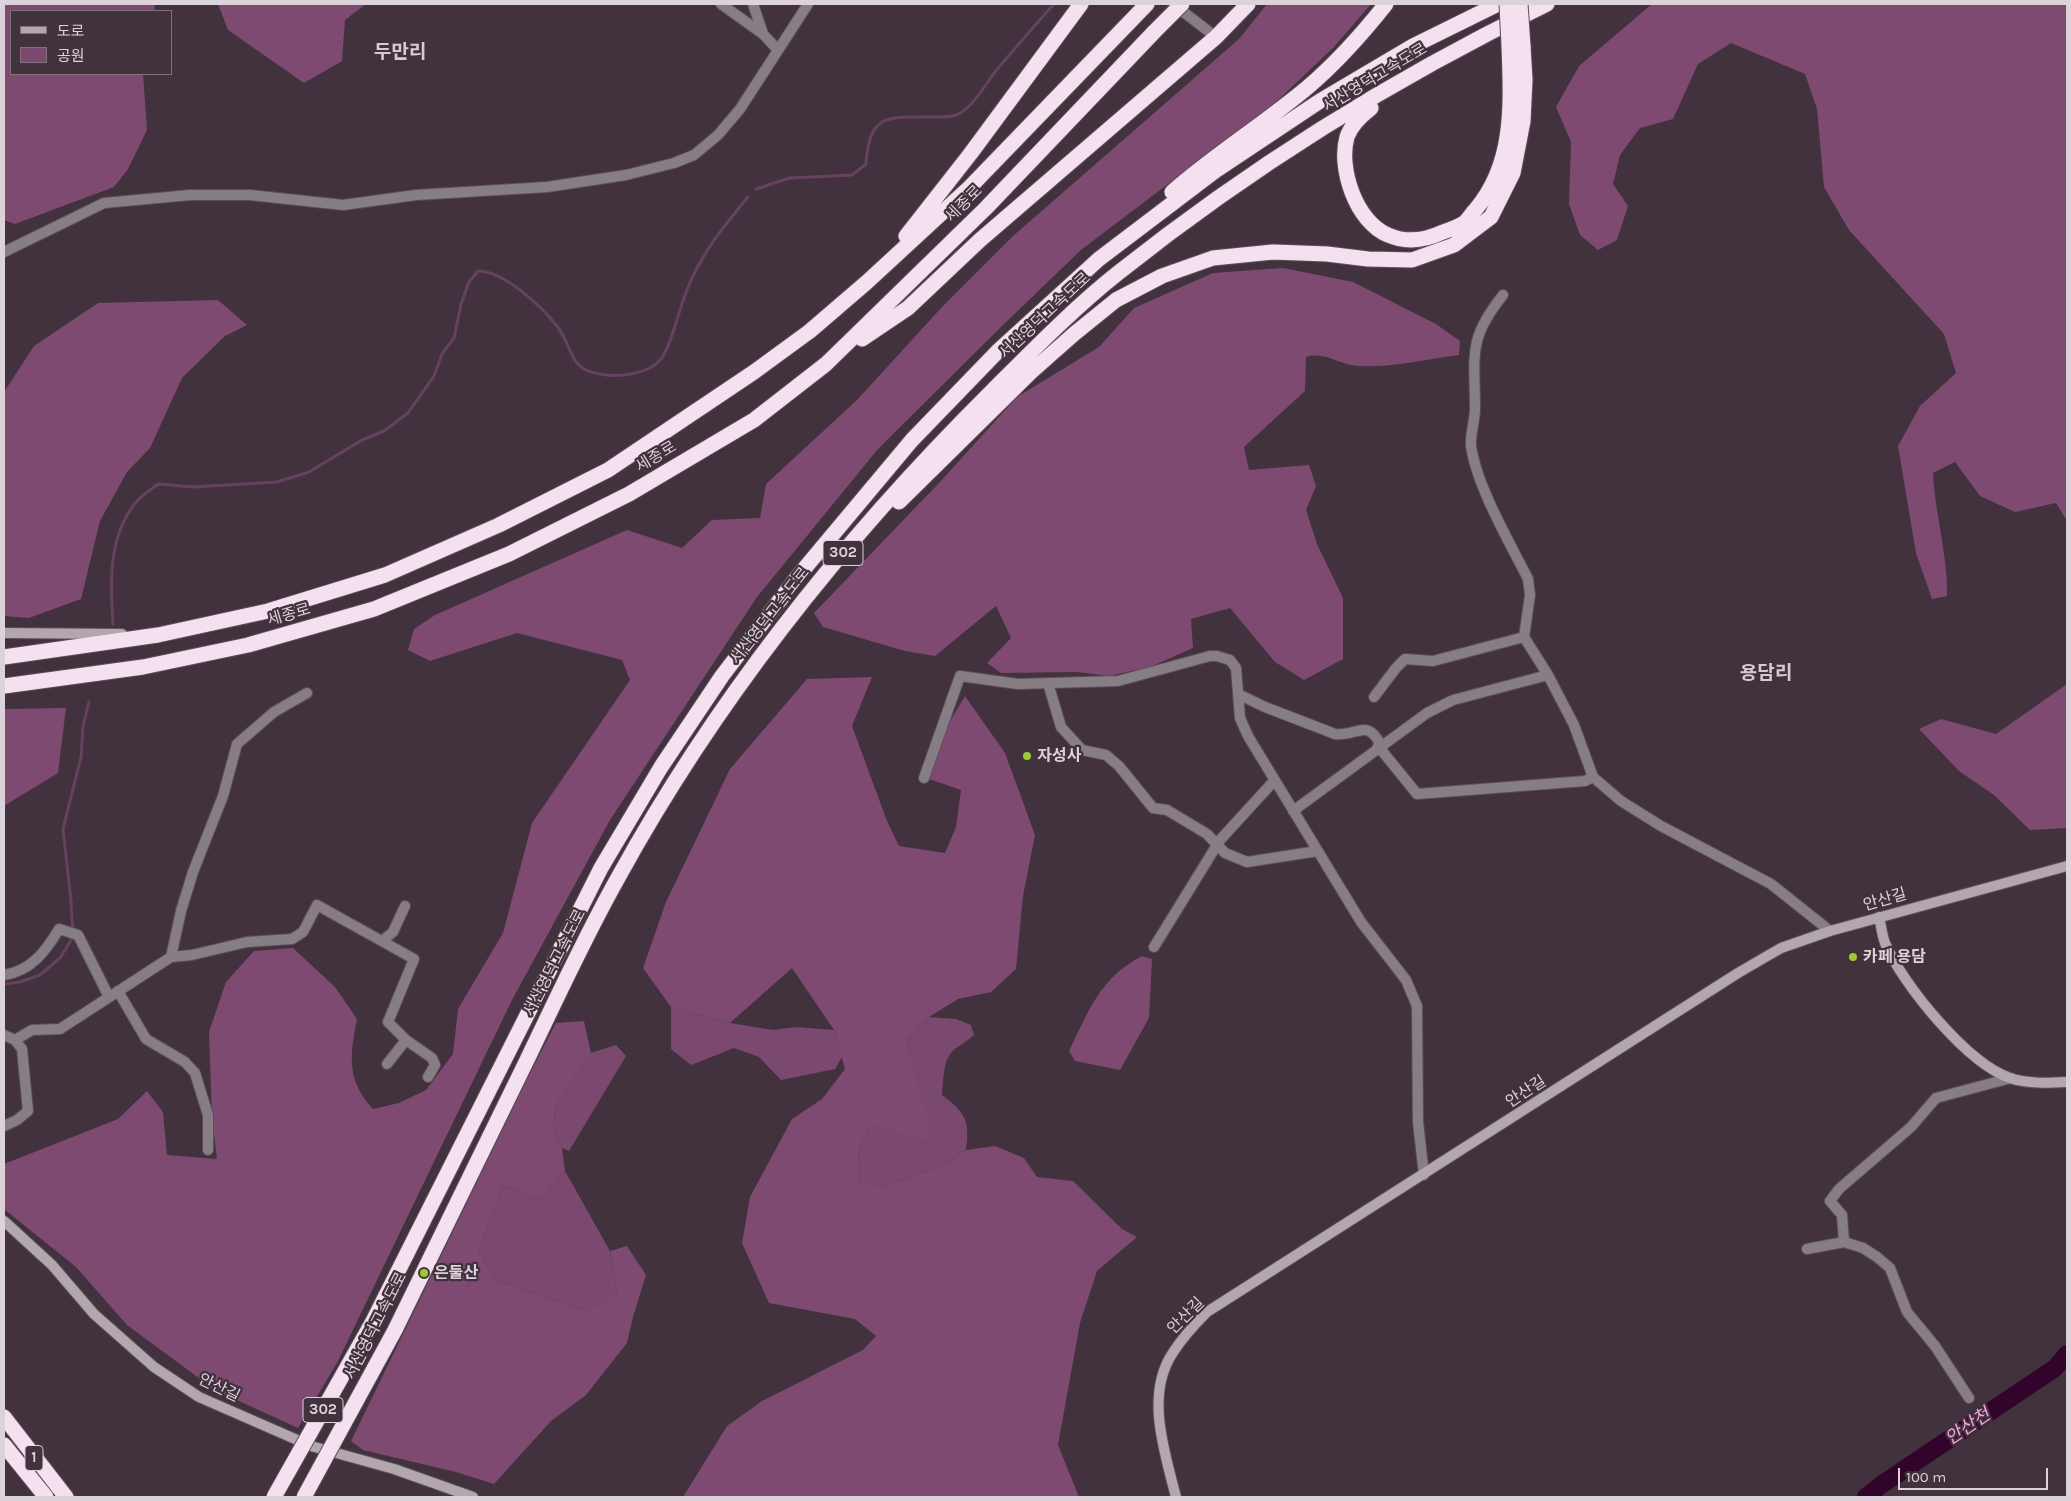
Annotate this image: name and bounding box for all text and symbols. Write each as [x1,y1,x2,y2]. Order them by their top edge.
legend [10,10,172,75]
text: 도로 [57,22,85,40]
street label: 서산영덕고속도로 [1320,39,1430,117]
district label: 두만리 [374,42,426,64]
text: 공원 [57,47,85,65]
street label: 세종로 [942,182,986,226]
street label: 서산영덕고속도로 [995,269,1095,363]
street label: 세종로 [632,437,680,477]
road number: 302 [823,540,863,566]
street label: 서산영덕고속도로 [726,564,814,668]
street label: 세종로 [265,600,313,630]
district label: 용담리 [1740,663,1792,685]
place label: 자성사 [1037,746,1081,766]
marker: 자성사 [1021,750,1033,762]
street label: 안산길 [1861,885,1909,915]
street label: 서산영덕고속도로 [520,906,590,1020]
place label: 카페 용담 [1863,947,1926,967]
marker: 카페 용담 [1847,951,1859,963]
street label: 안산길 [1502,1072,1550,1112]
place label: 은둘산 [434,1263,478,1283]
marker: 은둘산 [418,1267,430,1279]
street label: 서산영덕고속도로 [341,1269,411,1383]
street label: 안산길 [1164,1294,1208,1338]
street label: 안산길 [195,1370,243,1406]
road number: 302 [303,1398,343,1422]
water label: 안산천 [1941,1404,1995,1450]
road number: 1 [25,1446,43,1470]
scale bar [1901,1458,2051,1490]
text: 100 m [1906,1468,1946,1486]

